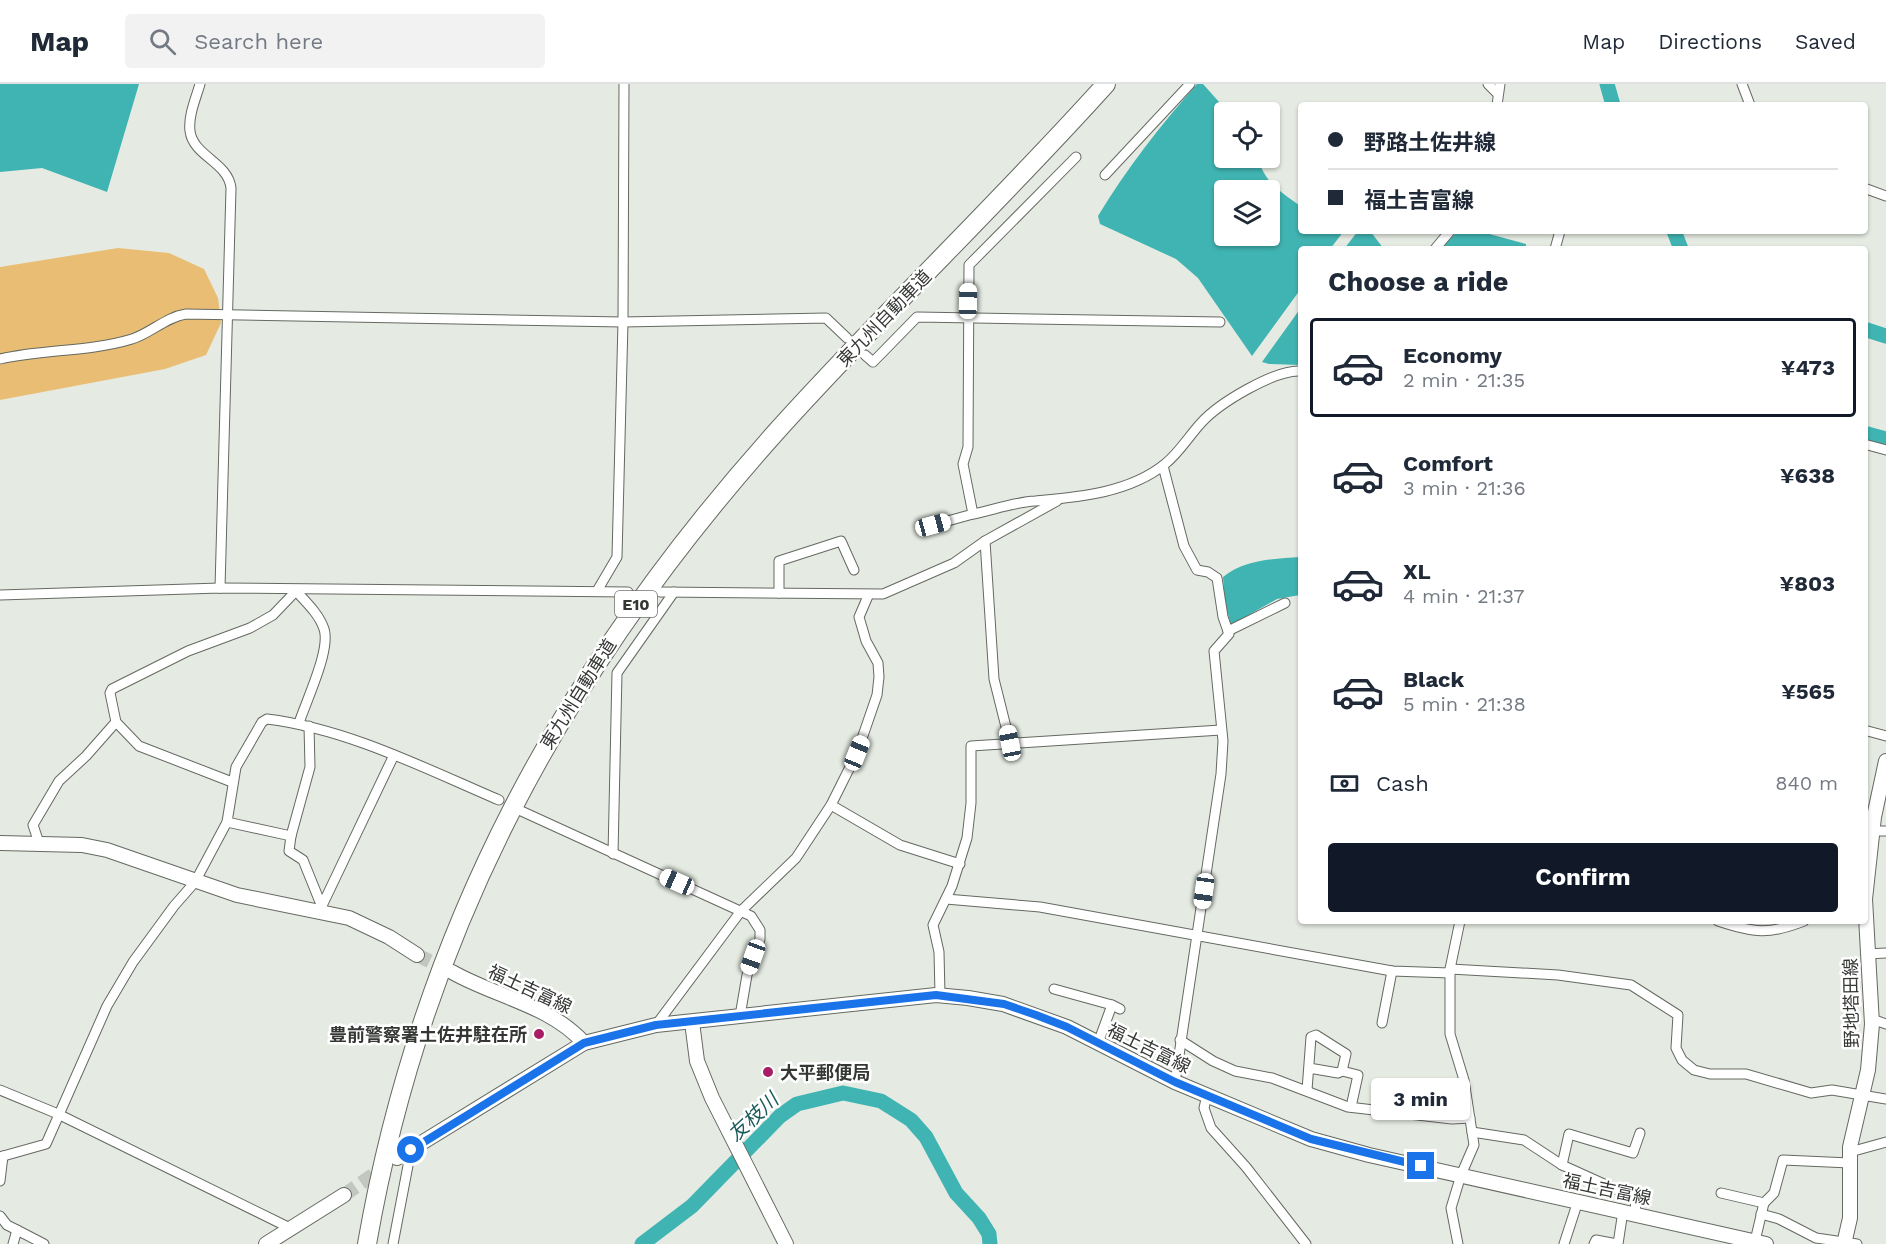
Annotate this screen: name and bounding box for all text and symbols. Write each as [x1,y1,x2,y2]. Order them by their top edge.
search box [125,14,545,68]
text: Map [30,25,89,58]
icon: search [146,25,179,58]
text: Search here [194,29,323,54]
text: Map [1582,29,1625,54]
text: Directions [1658,29,1762,54]
text: Saved [1795,29,1856,54]
map controls [1214,102,1280,246]
button: locate [1214,102,1280,168]
text: 野路土佐井線 [1364,130,1496,155]
button: layers [1214,180,1280,246]
text: 福土吉富線 [1364,188,1474,213]
street label: 東九州自動車道 [833,265,935,371]
text: Choose a ride [1328,266,1508,298]
car [959,283,977,319]
icon: car [1331,341,1385,395]
text: Economy [1403,343,1502,368]
text: ¥473 [1781,355,1835,380]
text: 2 min · 21:35 [1403,368,1525,392]
icon: car [1331,449,1385,503]
text: Comfort [1403,451,1493,476]
text: ¥638 [1780,463,1835,488]
text: 3 min · 21:36 [1403,476,1526,500]
car [913,512,953,538]
icon: car [1331,557,1385,611]
text: XL [1403,559,1431,584]
text: ¥803 [1780,571,1835,596]
text: 4 min · 21:37 [1403,584,1524,608]
road number: E10 [615,591,657,617]
street label: 東九州自動車道 [536,635,620,753]
icon: car [1331,665,1385,719]
text: Black [1403,667,1464,692]
text: ¥565 [1781,679,1835,704]
text: 5 min · 21:38 [1403,692,1526,716]
car [998,724,1022,762]
car [842,733,872,773]
icon: cash [1328,767,1361,800]
text: Cash [1376,771,1429,796]
text: 840 m [1775,771,1838,795]
button: Confirm [1328,843,1838,912]
car [657,866,697,898]
car [1193,872,1215,910]
car [738,937,768,977]
street label: 野地塔田線 [1840,958,1862,1048]
street label: 福土吉富線 [485,960,575,1018]
street label: 福土吉富線 [1104,1019,1194,1077]
place label: 豊前警察署土佐井駐在所 [329,1024,527,1045]
marker: 豊前警察署土佐井駐在所 [532,1027,546,1041]
place label: 大平郵便局 [780,1062,870,1083]
marker: 大平郵便局 [761,1065,775,1079]
callout: 3 min [1372,1079,1470,1121]
water label: 友枝川 [723,1086,785,1146]
text: 3 min [1393,1087,1448,1111]
route start [397,1136,424,1163]
route end [1407,1152,1434,1179]
street label: 福土吉富線 [1561,1169,1653,1209]

